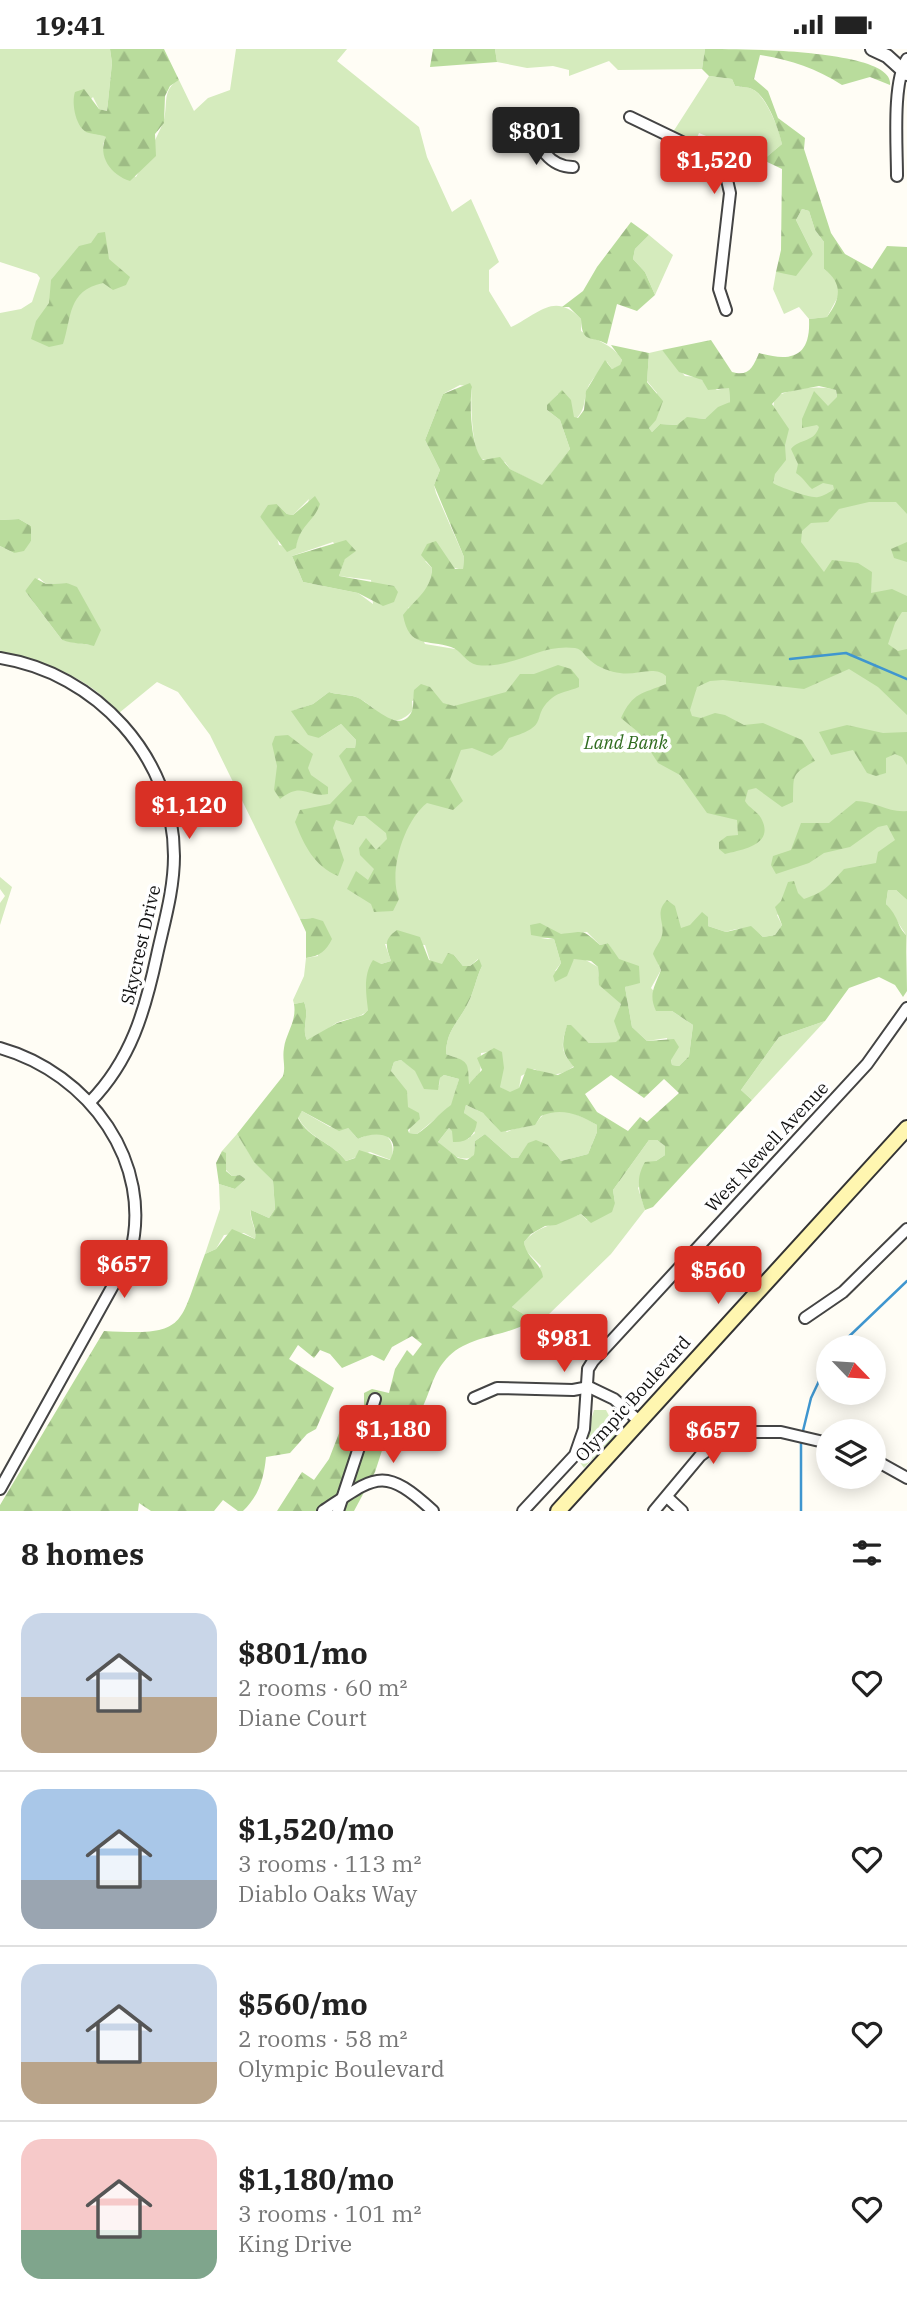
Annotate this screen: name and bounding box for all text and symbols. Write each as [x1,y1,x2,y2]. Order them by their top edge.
text: 19:41 [35,8,105,42]
pin: $801 [495,107,577,167]
text: $801 [508,115,564,145]
pin: $1,520 [657,137,771,196]
text: $1,520 [676,144,752,174]
park label: Land Bank [583,731,668,754]
pin: $1,120 [132,781,246,841]
text: $1,120 [151,789,227,819]
street label: Skycrest Drive [116,883,165,1007]
street label: West Newell Avenue [700,1076,833,1217]
pin: $657 [83,1241,165,1300]
pin: $560 [677,1247,759,1306]
text: $657 [96,1248,152,1278]
text: $560 [690,1254,746,1284]
pin: $981 [523,1315,605,1374]
text: $981 [536,1322,592,1352]
street label: Olympic Boulevard [570,1331,695,1466]
north arrow [816,1335,886,1405]
map controls [816,1335,886,1489]
pin: $1,180 [336,1405,450,1465]
pin: $657 [672,1407,754,1466]
text: $1,180 [355,1413,431,1443]
text: $657 [685,1414,741,1444]
button: layers [816,1419,886,1489]
text: 8 homes [21,1534,144,1573]
icon: filters [848,1534,886,1572]
text: $801/mo [238,1633,368,1672]
icon: home [77,1641,161,1725]
icon: heart [848,1664,886,1702]
text: 2 rooms · 60 m² [238,1672,408,1702]
text: Diane Court [238,1702,367,1732]
text: $1,520/mo [238,1809,394,1848]
icon: home [77,1817,161,1901]
icon: heart [848,1840,886,1878]
text: 3 rooms · 113 m² [238,1848,421,1878]
text: Diablo Oaks Way [238,1878,417,1908]
text: $560/mo [238,1984,368,2023]
icon: home [77,1992,161,2076]
icon: heart [848,2015,886,2053]
text: 2 rooms · 58 m² [238,2023,408,2053]
text: Olympic Boulevard [238,2053,445,2083]
text: $1,180/mo [238,2159,394,2198]
icon: home [77,2167,161,2251]
icon: heart [848,2190,886,2228]
text: 3 rooms · 101 m² [238,2198,421,2228]
text: King Drive [238,2228,352,2258]

